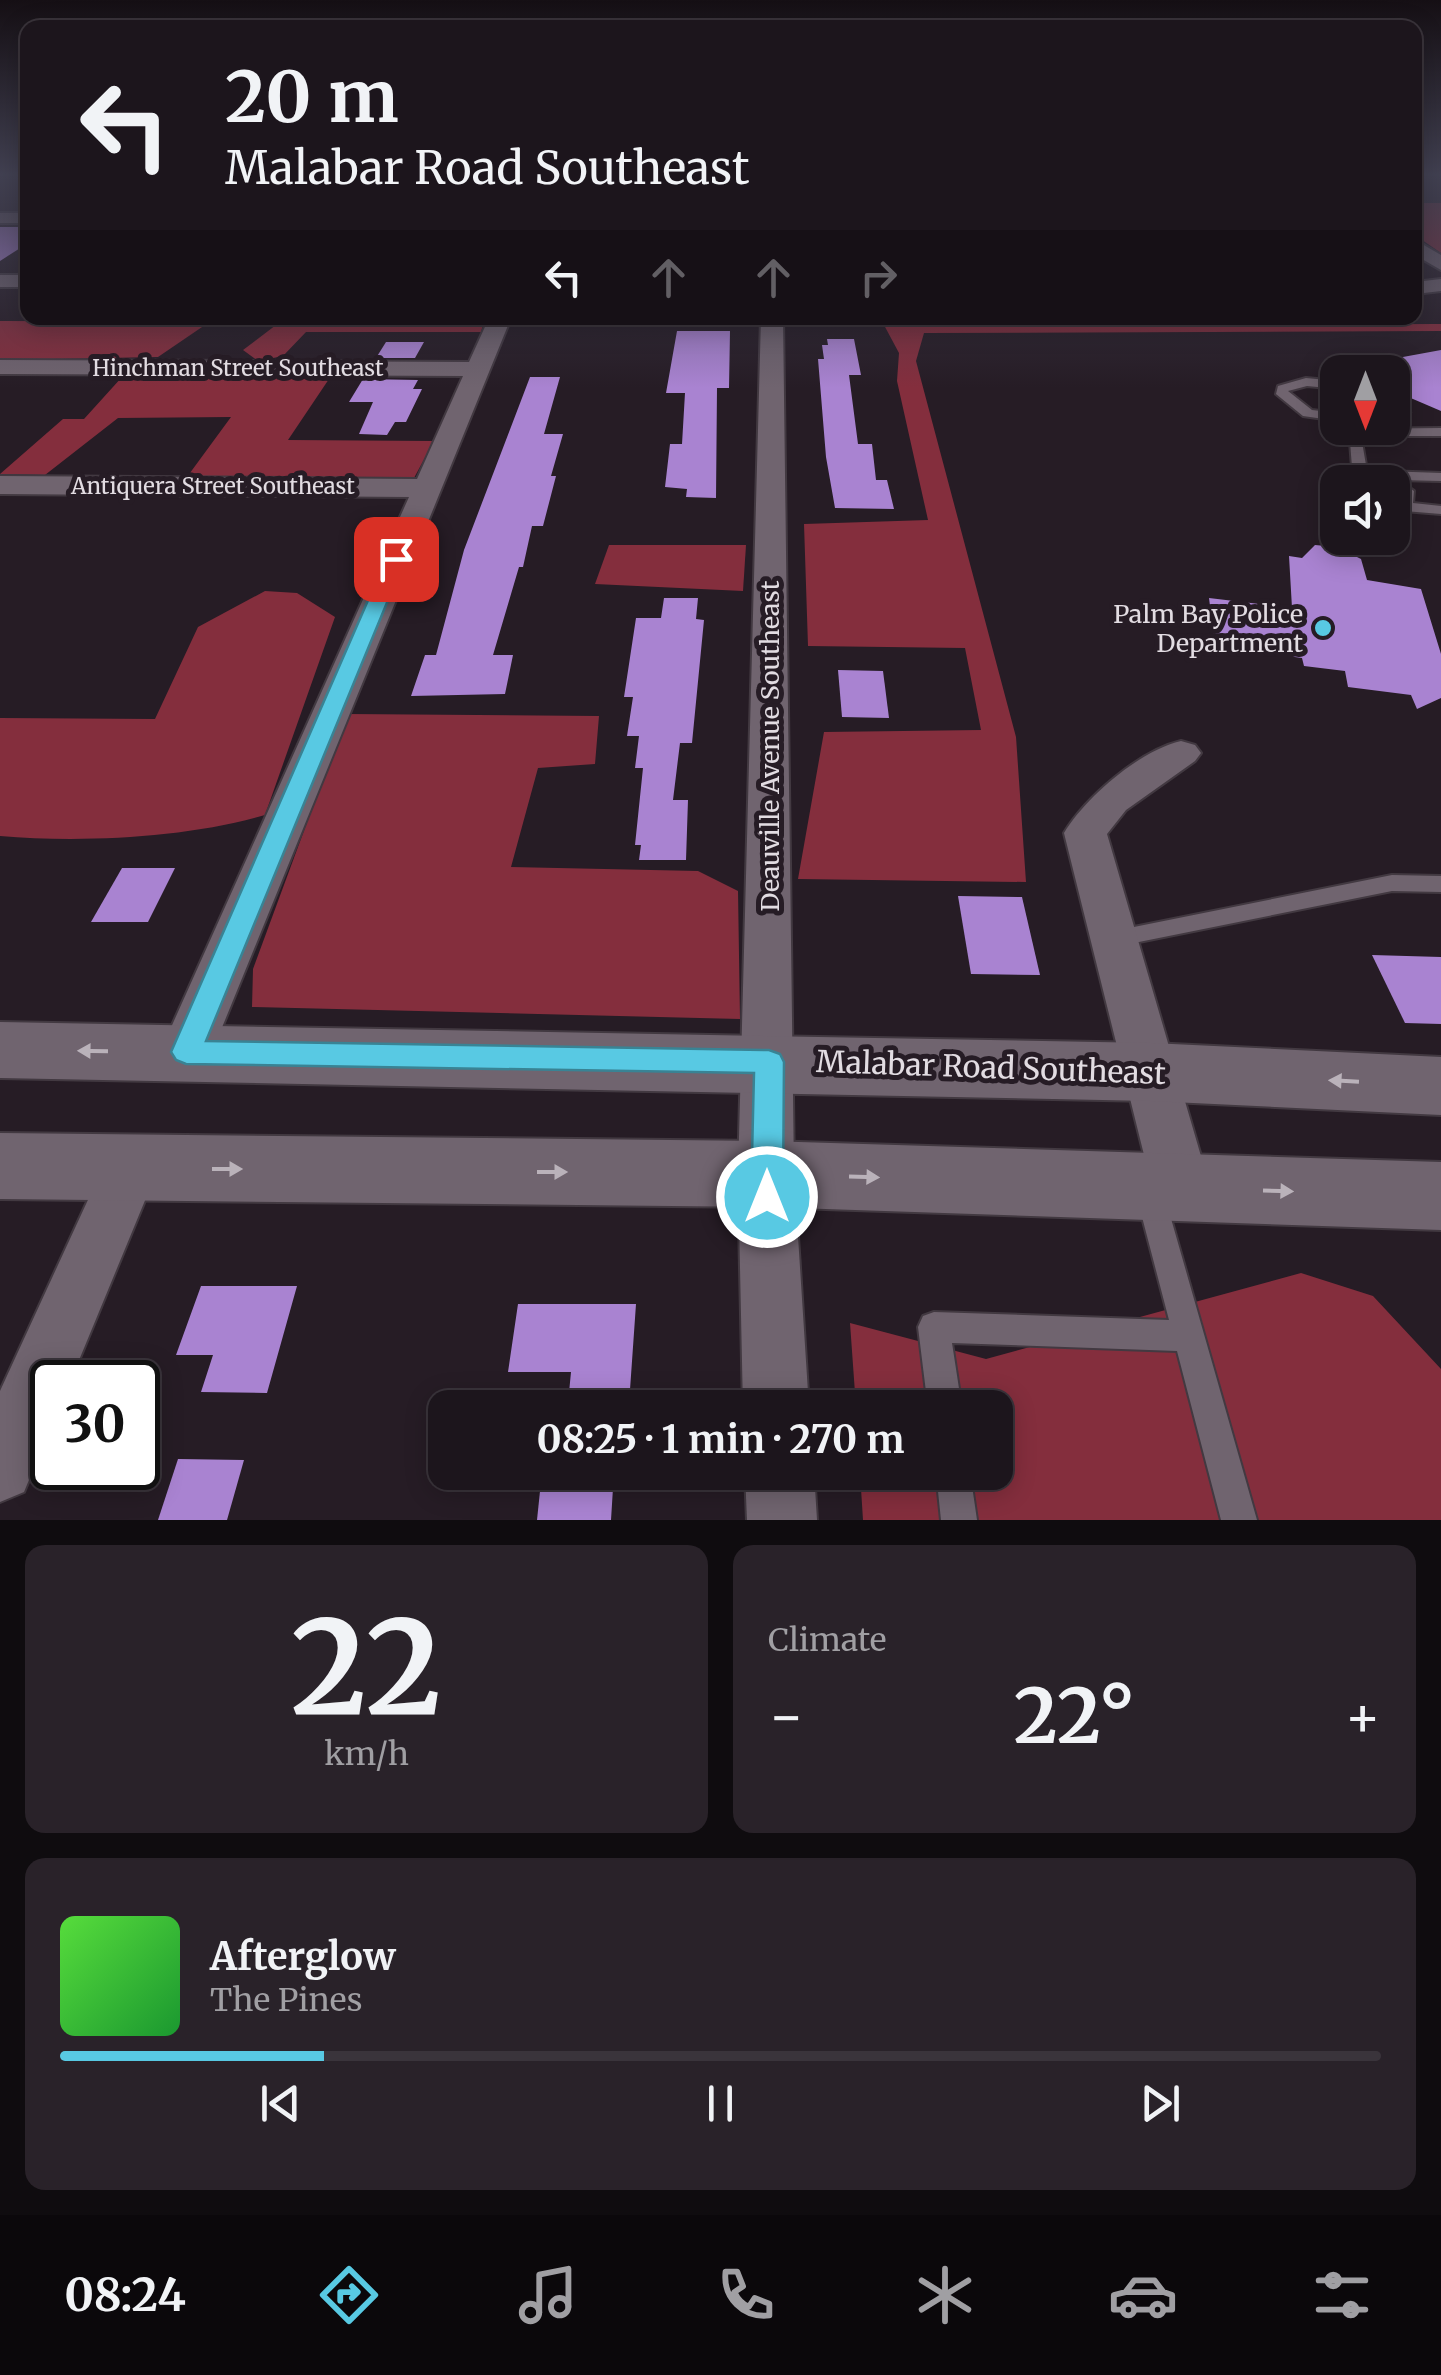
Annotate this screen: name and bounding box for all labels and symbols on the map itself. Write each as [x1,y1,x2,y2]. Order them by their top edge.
street label: Hinchman Street Southeast [92,354,384,382]
north arrow [1320,355,1410,445]
street label: Antiquera Street Southeast [70,472,355,500]
pin [354,517,439,602]
street label: Deauville Avenue Southeast [754,580,786,911]
place label: Palm Bay Police Department [1113,598,1303,659]
marker: Palm Bay Police Department [1312,617,1334,639]
street label: Malabar Road Southeast [816,1042,1167,1092]
one-way arrow [77,1043,109,1059]
one-way arrow [1327,1073,1359,1089]
position arrow [715,1145,819,1249]
one-way arrow [212,1162,244,1178]
one-way arrow [537,1164,569,1180]
one-way arrow [848,1170,880,1186]
one-way arrow [1263,1183,1295,1199]
speed limit sign: 30 [30,1360,160,1490]

